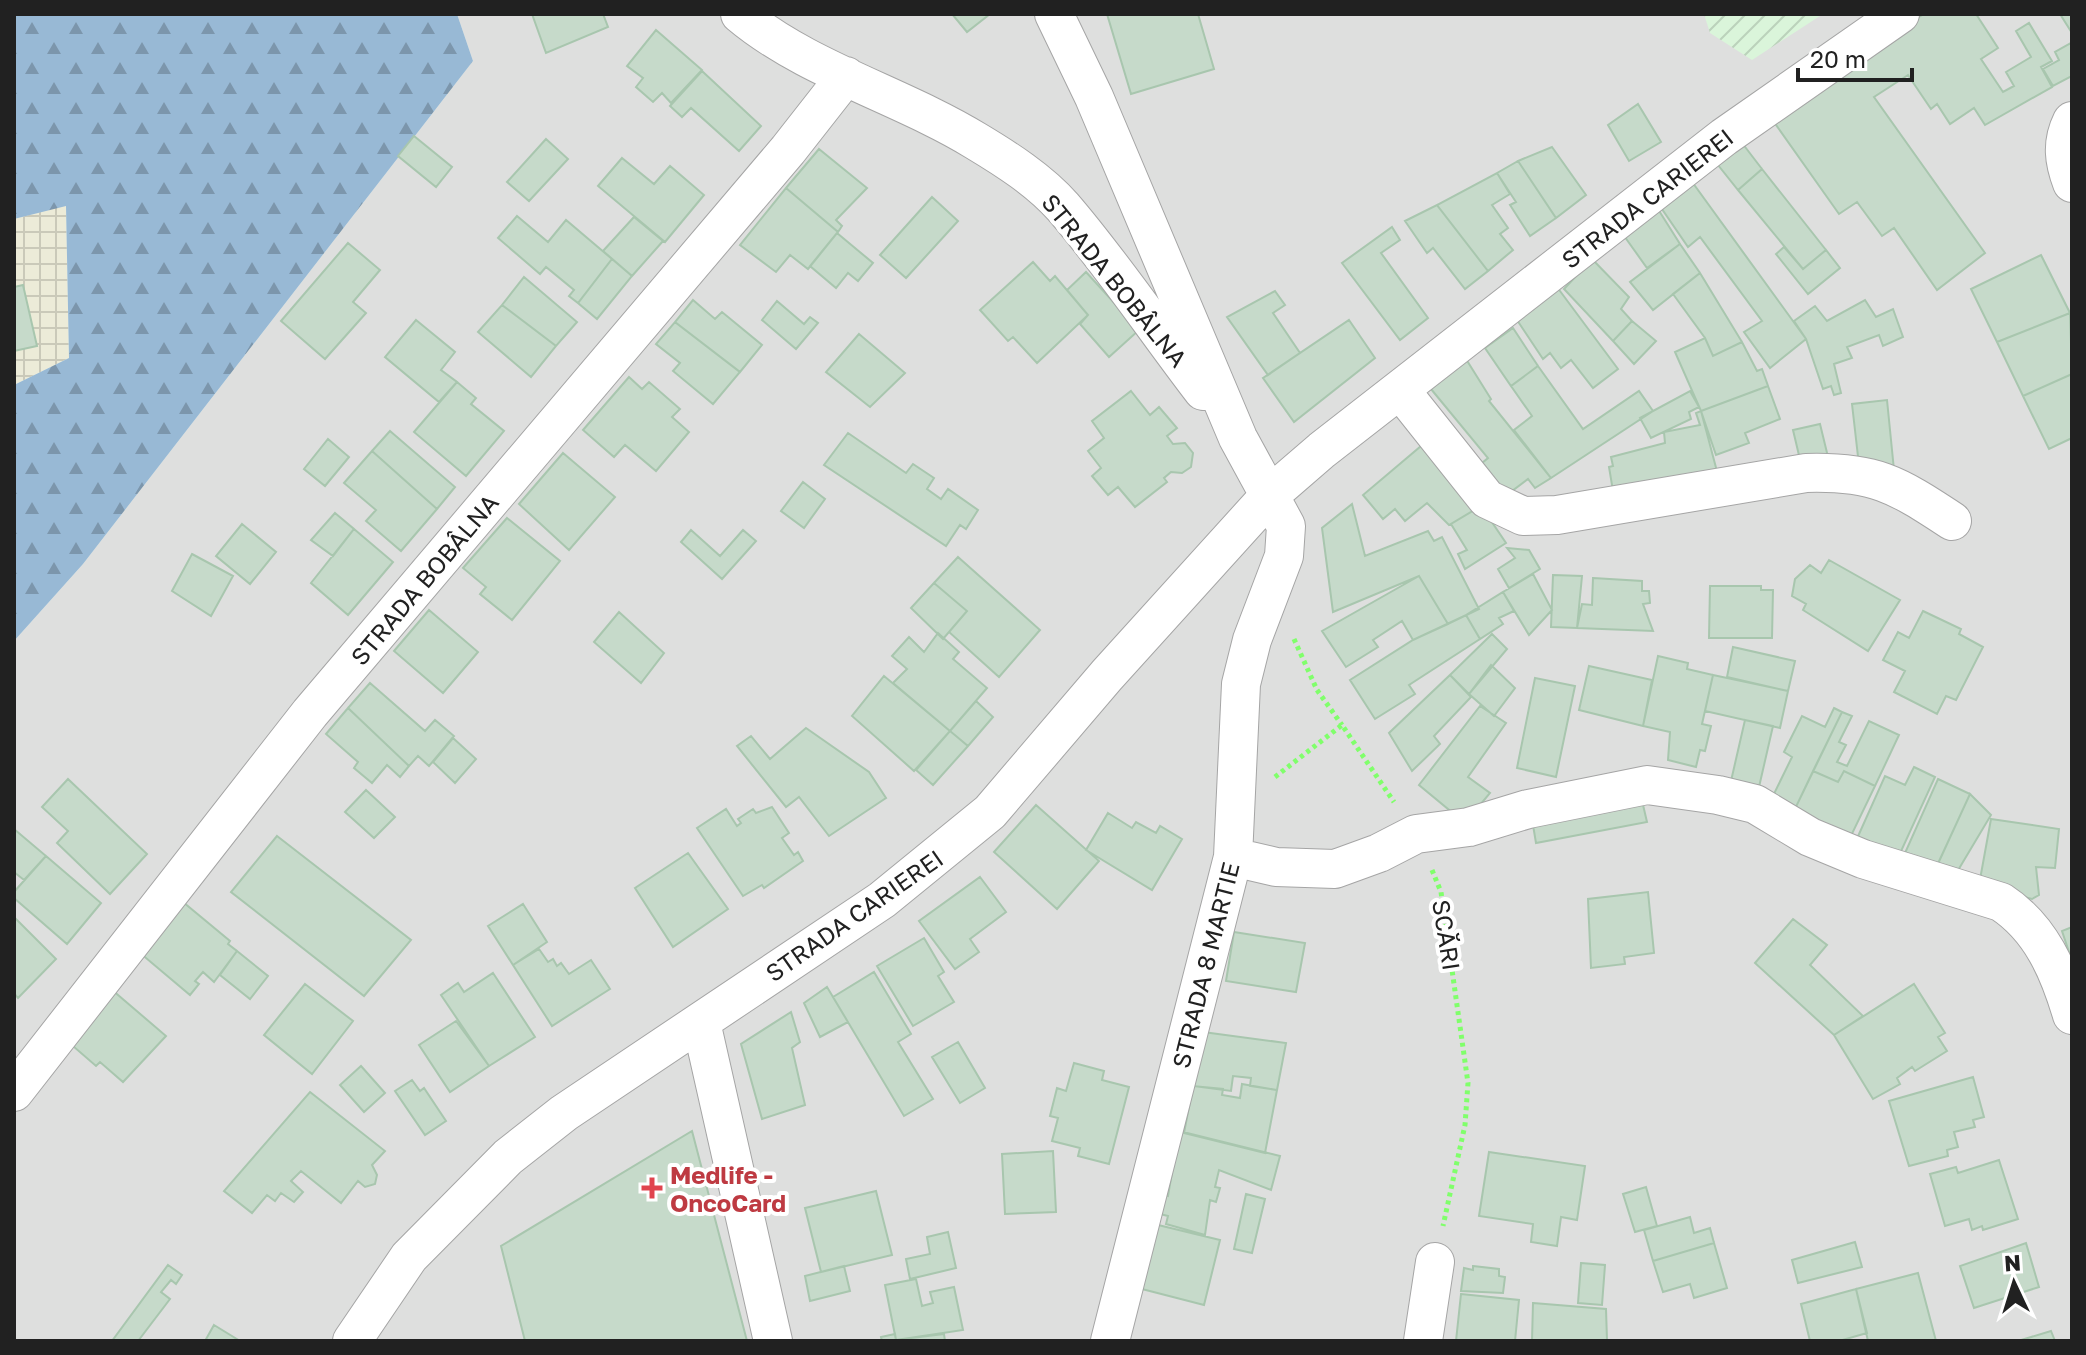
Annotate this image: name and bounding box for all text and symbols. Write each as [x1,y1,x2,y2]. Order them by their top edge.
scale bar [1798,32,1912,82]
text: 20 m [1810,44,1866,73]
street label: STRADA CARIEREI [1555,122,1739,274]
street label: STRADA BOBÂLNA [1036,188,1194,372]
street label: STRADA BOBÂLNA [344,488,504,670]
street label: STRADA CARIEREI [760,843,948,987]
street label: STRADA 8 MARTIE [1165,859,1245,1071]
street label: SCĂRI [1427,898,1467,972]
place label: Medlife - OncoCard [670,1160,786,1217]
marker: Medlife - OncoCard [641,1177,663,1199]
north arrow [1974,1243,2054,1323]
text: N [2003,1248,2022,1277]

